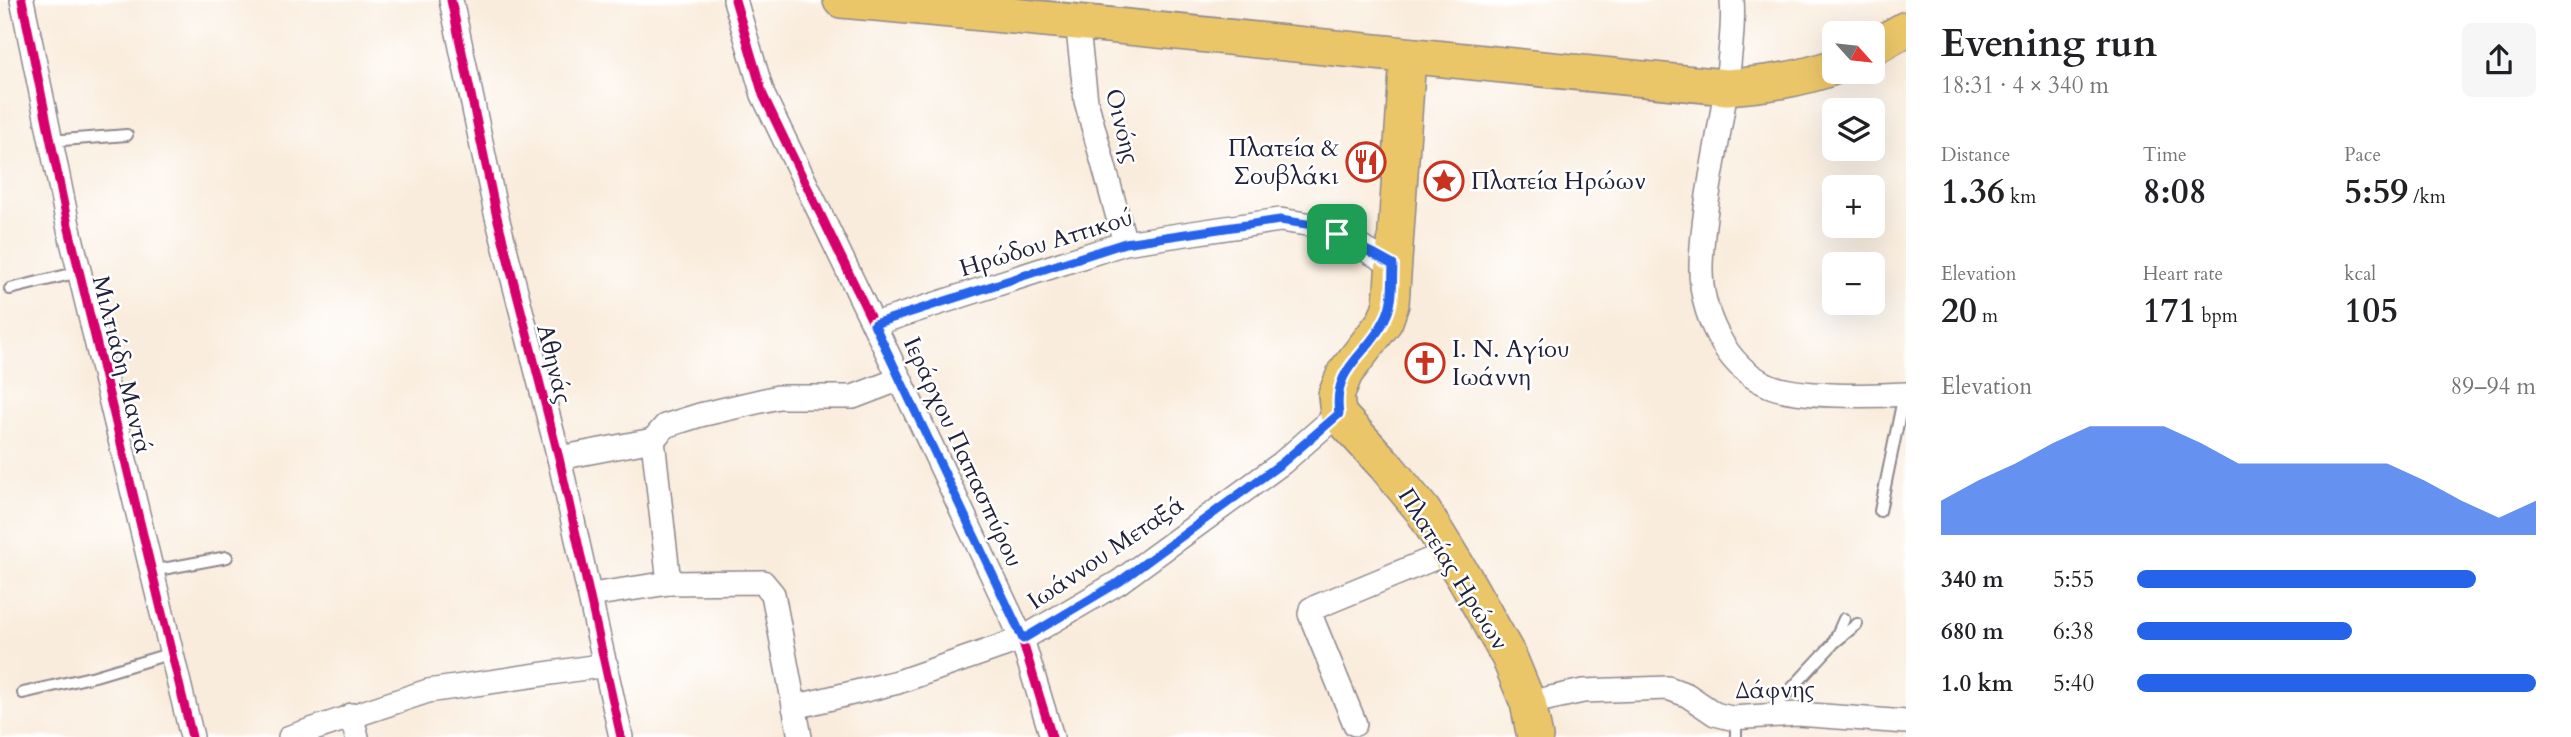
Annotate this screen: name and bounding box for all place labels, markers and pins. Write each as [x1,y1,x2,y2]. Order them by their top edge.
place label: Πλατεία & Σουβλάκι [1228,132,1339,193]
restaurant icon: Πλατεία & Σουβλάκι [1345,141,1387,183]
place icon: Πλατεία Ηρώων [1423,160,1465,202]
place label: Πλατεία Ηρώων [1471,165,1646,198]
pin [1307,204,1367,264]
place label: Ι. Ν. Αγίου Ιωάννη [1452,333,1570,394]
church icon: Ι. Ν. Αγίου Ιωάννη [1404,342,1446,384]

